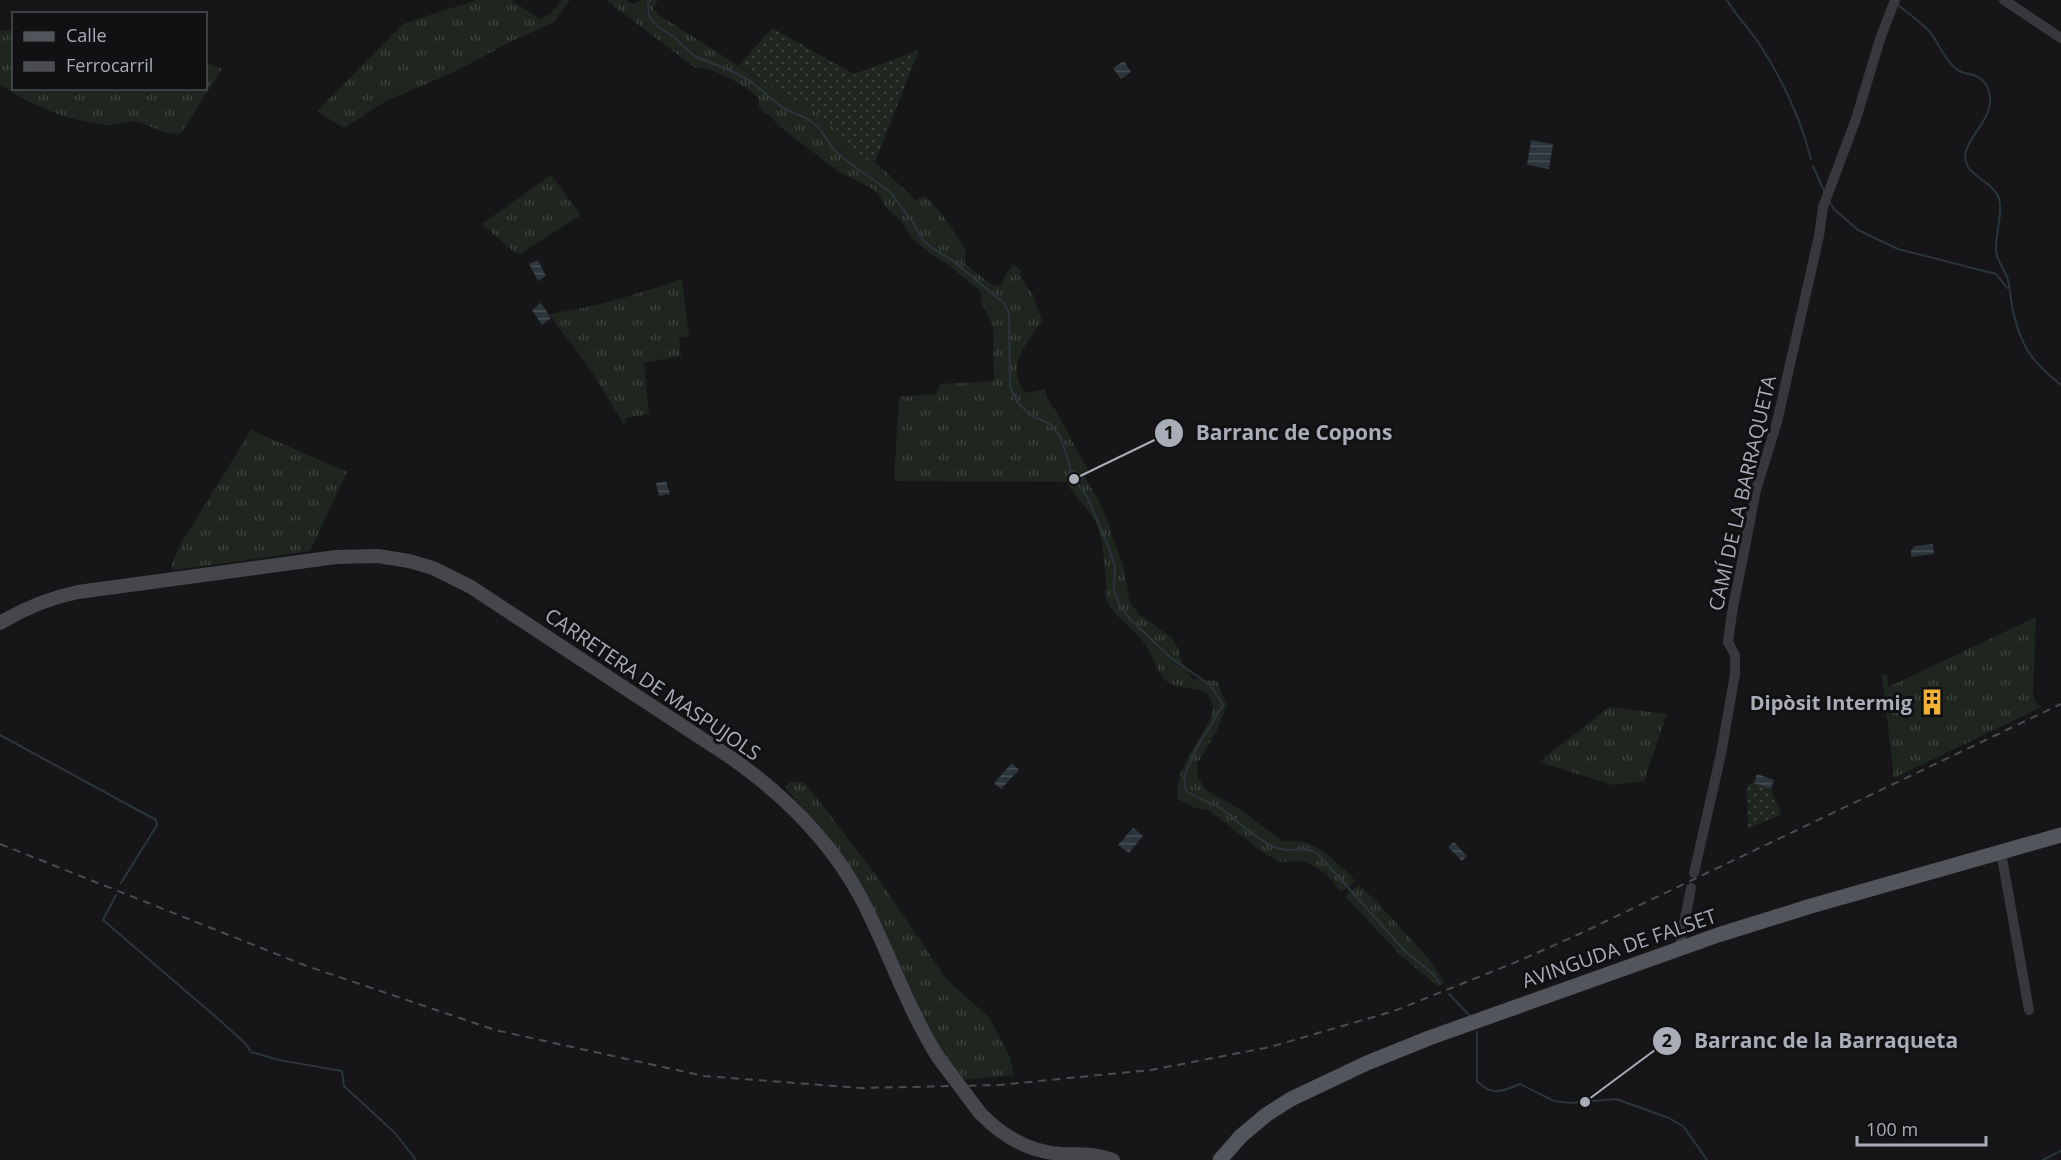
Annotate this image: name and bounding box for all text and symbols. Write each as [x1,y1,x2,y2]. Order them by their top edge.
legend [12,12,207,90]
text: Calle [66,23,107,47]
text: Ferrocarril [66,53,153,77]
street label: CAMÍ DE LA BARRAQUETA [1702,372,1782,613]
callout: Barranc de Copons [1154,414,1405,453]
text: Barranc de Copons [1196,418,1392,446]
text: 1 [1164,420,1174,444]
street label: CARRETERA DE MASPUJOLS [540,602,766,766]
building icon: Dipòsit Intermig [1917,687,1947,717]
place label: Dipòsit Intermig [1750,689,1913,716]
street label: AVINGUDA DE FALSET [1518,902,1720,994]
callout: Barranc de la Barraqueta [1652,1021,1970,1060]
text: Barranc de la Barraqueta [1694,1026,1958,1054]
text: 2 [1662,1028,1672,1052]
scale bar [1857,1109,1986,1147]
text: 100 m [1866,1117,1918,1141]

